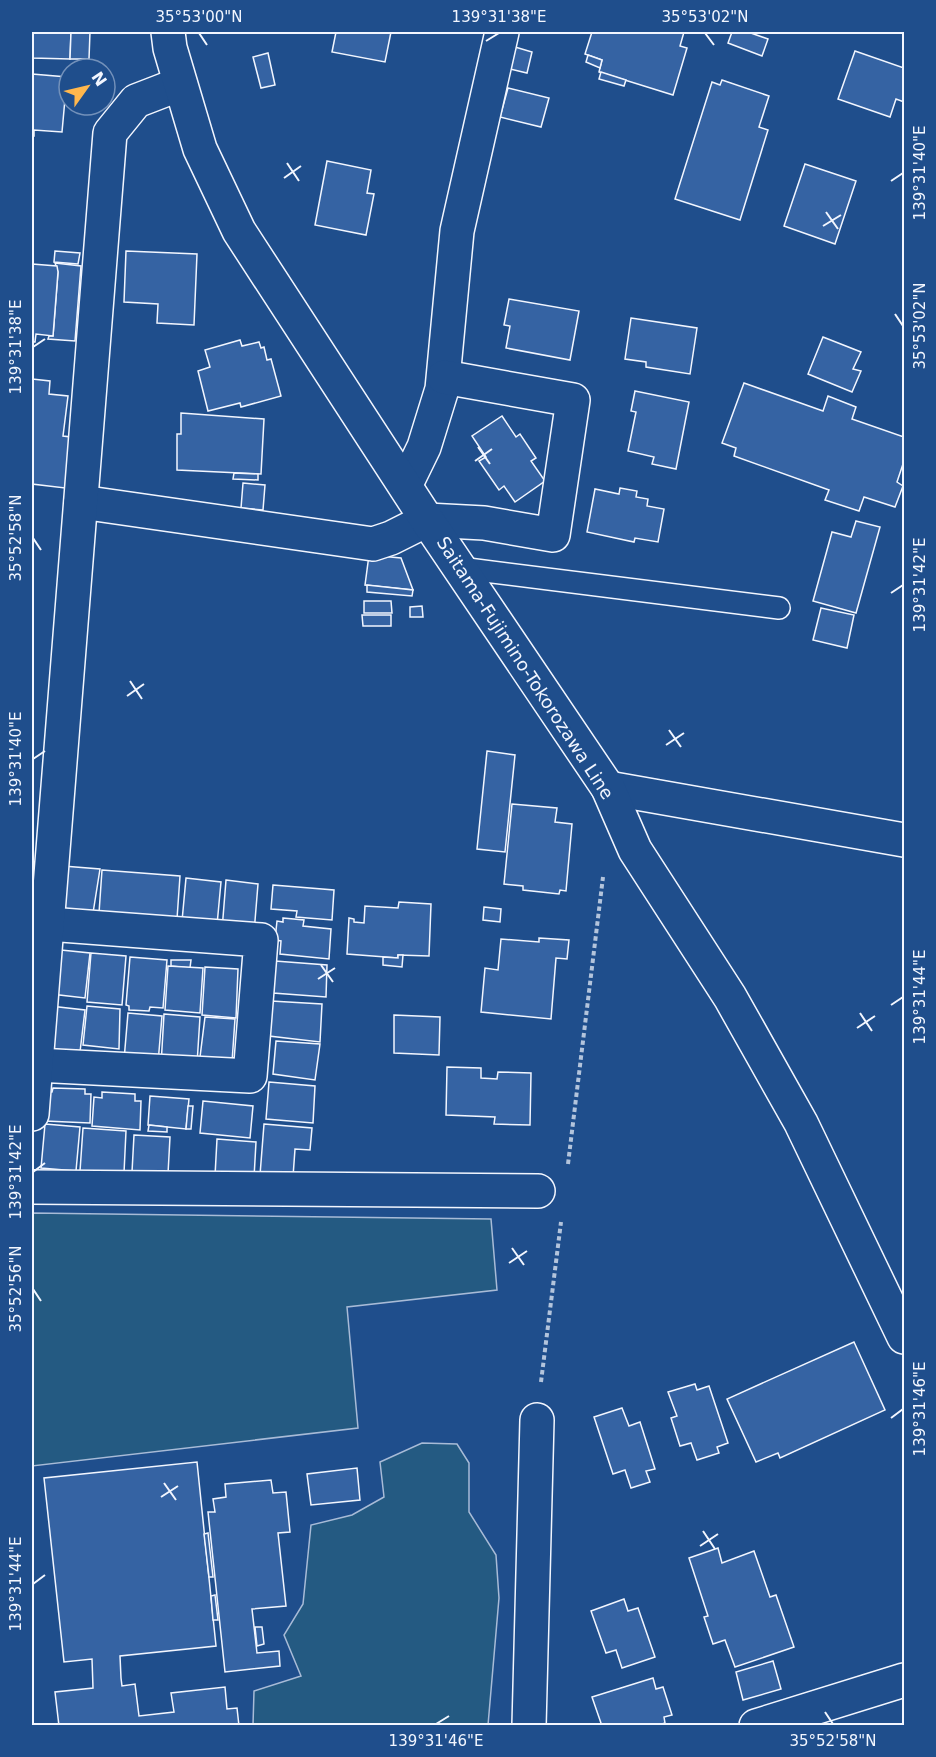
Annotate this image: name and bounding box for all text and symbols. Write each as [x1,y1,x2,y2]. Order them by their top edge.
text: 35°53'00"N [155,8,243,26]
text: 139°31'38"E [452,8,546,26]
text: 35°53'02"N [661,8,749,26]
north arrow [57,57,117,117]
text: N [87,68,111,90]
text: 139°31'40"E [911,126,929,220]
text: 35°53'02"N [911,282,929,370]
text: 139°31'38"E [7,300,25,394]
text: 35°52'58"N [7,494,25,582]
street label: Saitama-Fujimino-Tokorozawa Line [433,533,618,803]
text: 139°31'42"E [911,538,929,632]
text: 139°31'40"E [7,712,25,806]
text: 139°31'44"E [911,950,929,1044]
text: 139°31'42"E [7,1125,25,1219]
text: 35°52'56"N [7,1245,25,1333]
text: 139°31'46"E [911,1362,929,1456]
text: 139°31'44"E [7,1537,25,1631]
text: 139°31'46"E [389,1732,483,1750]
text: 35°52'58"N [789,1732,877,1750]

